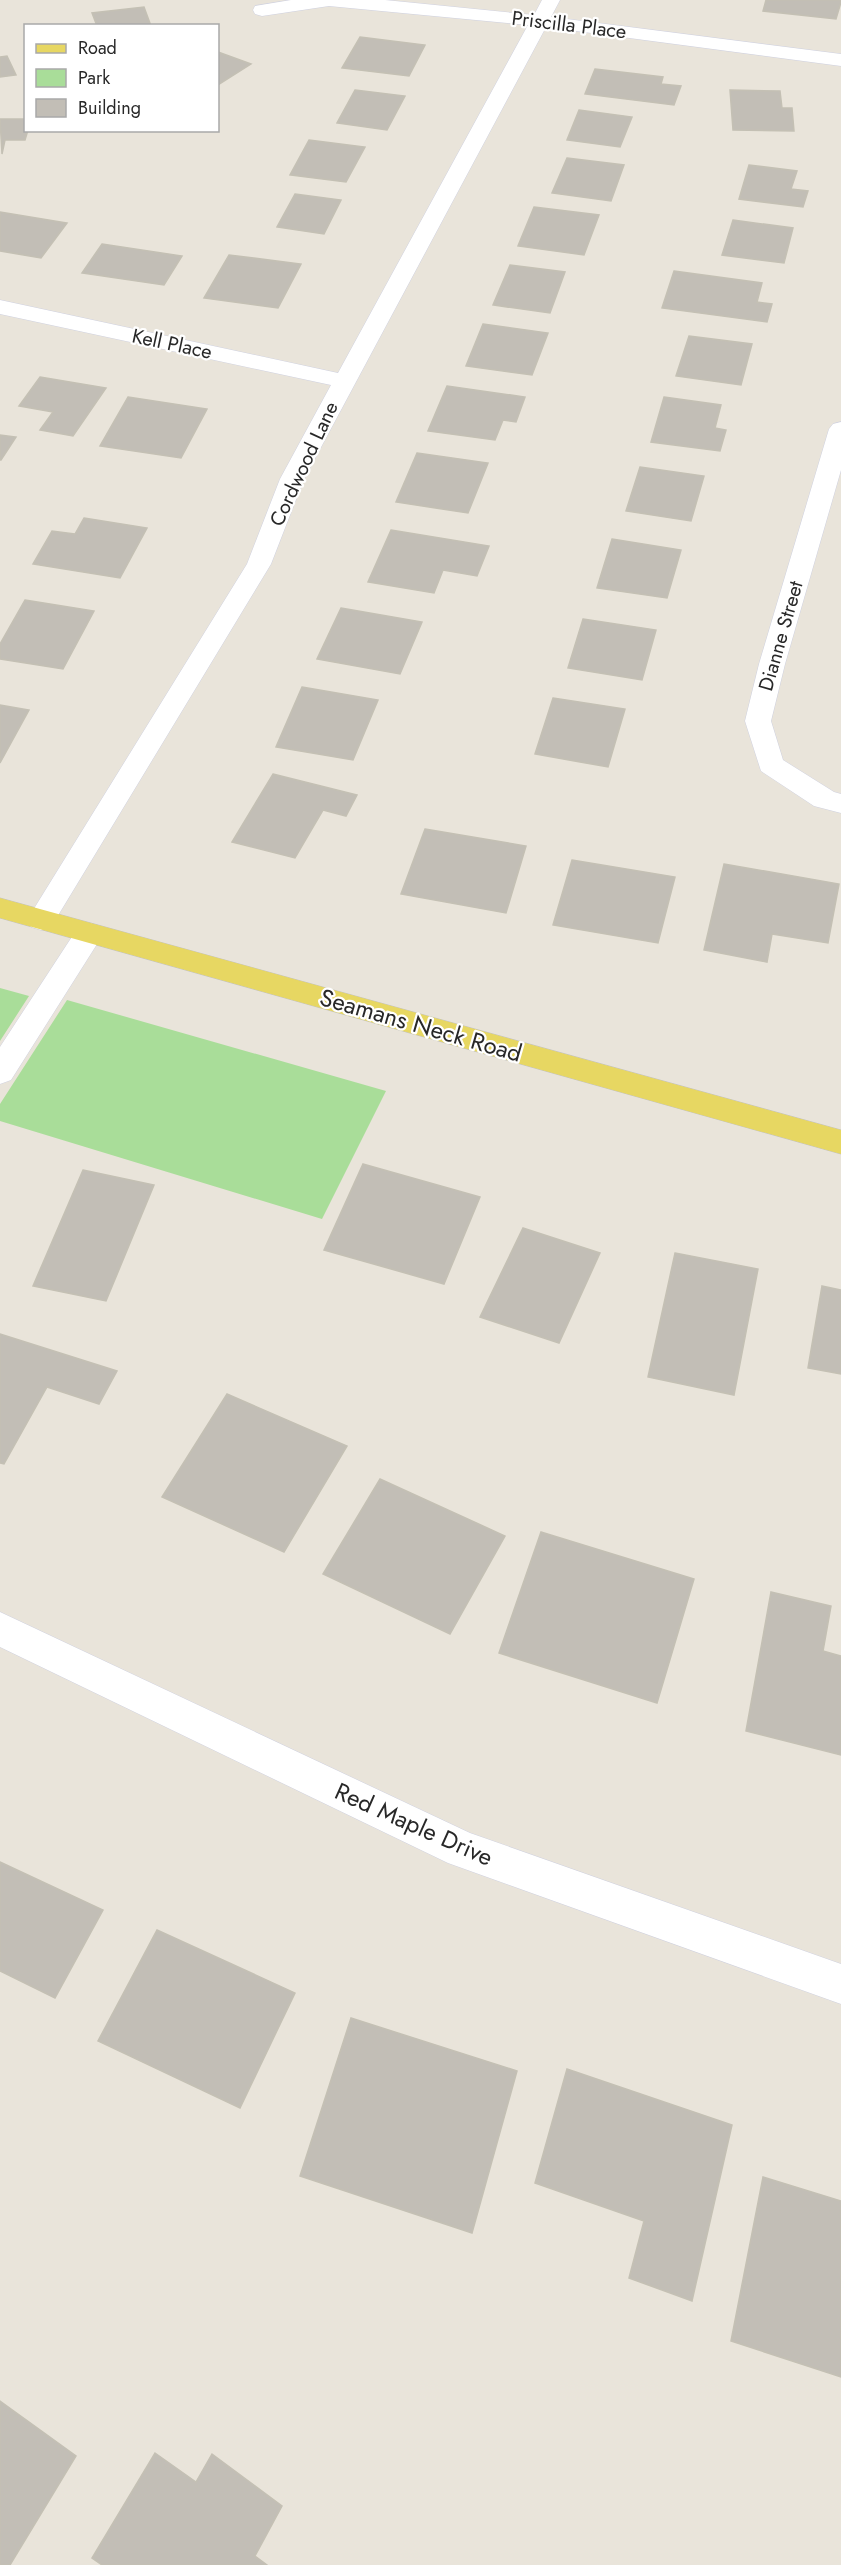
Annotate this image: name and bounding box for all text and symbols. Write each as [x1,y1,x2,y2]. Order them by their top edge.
street label: Priscilla Place [510,4,628,46]
legend [24,24,219,132]
text: Road [78,35,117,61]
text: Park [78,65,110,91]
text: Building [78,95,141,121]
street label: Kell Place [129,321,215,367]
street label: Cordwood Lane [262,397,346,531]
street label: Dianne Street [751,577,811,695]
street label: Seamans Neck Road [316,979,526,1071]
street label: Red Maple Drive [329,1773,499,1875]

